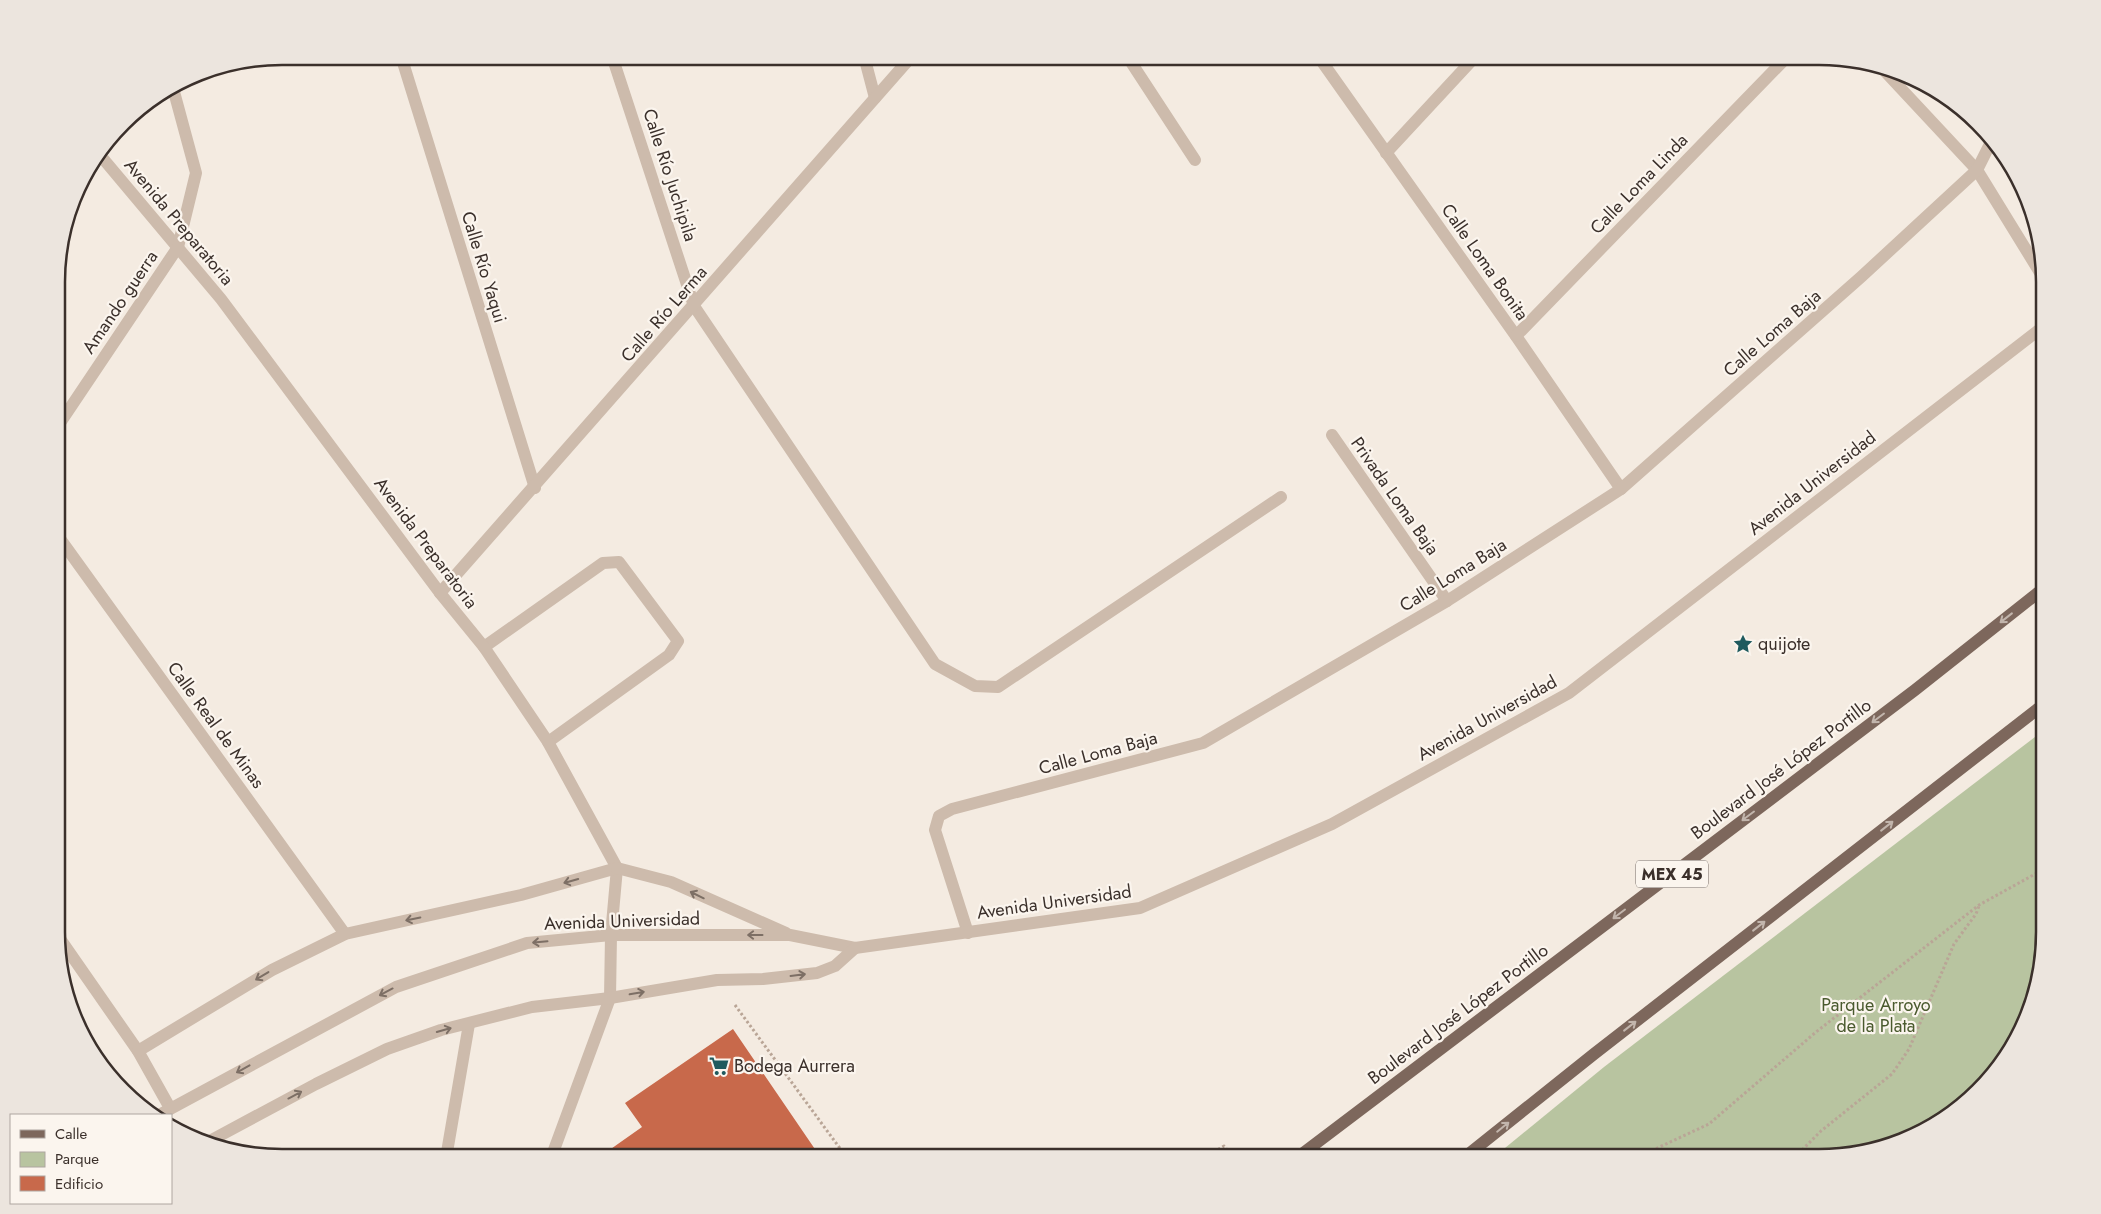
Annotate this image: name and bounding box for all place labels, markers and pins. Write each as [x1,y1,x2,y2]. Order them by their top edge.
place label: quijote [1758,631,1810,657]
place icon: quijote [1732,633,1754,655]
place label: Bodega Aurrera [734,1053,855,1079]
supermarket icon: Bodega Aurrera [708,1055,730,1077]

